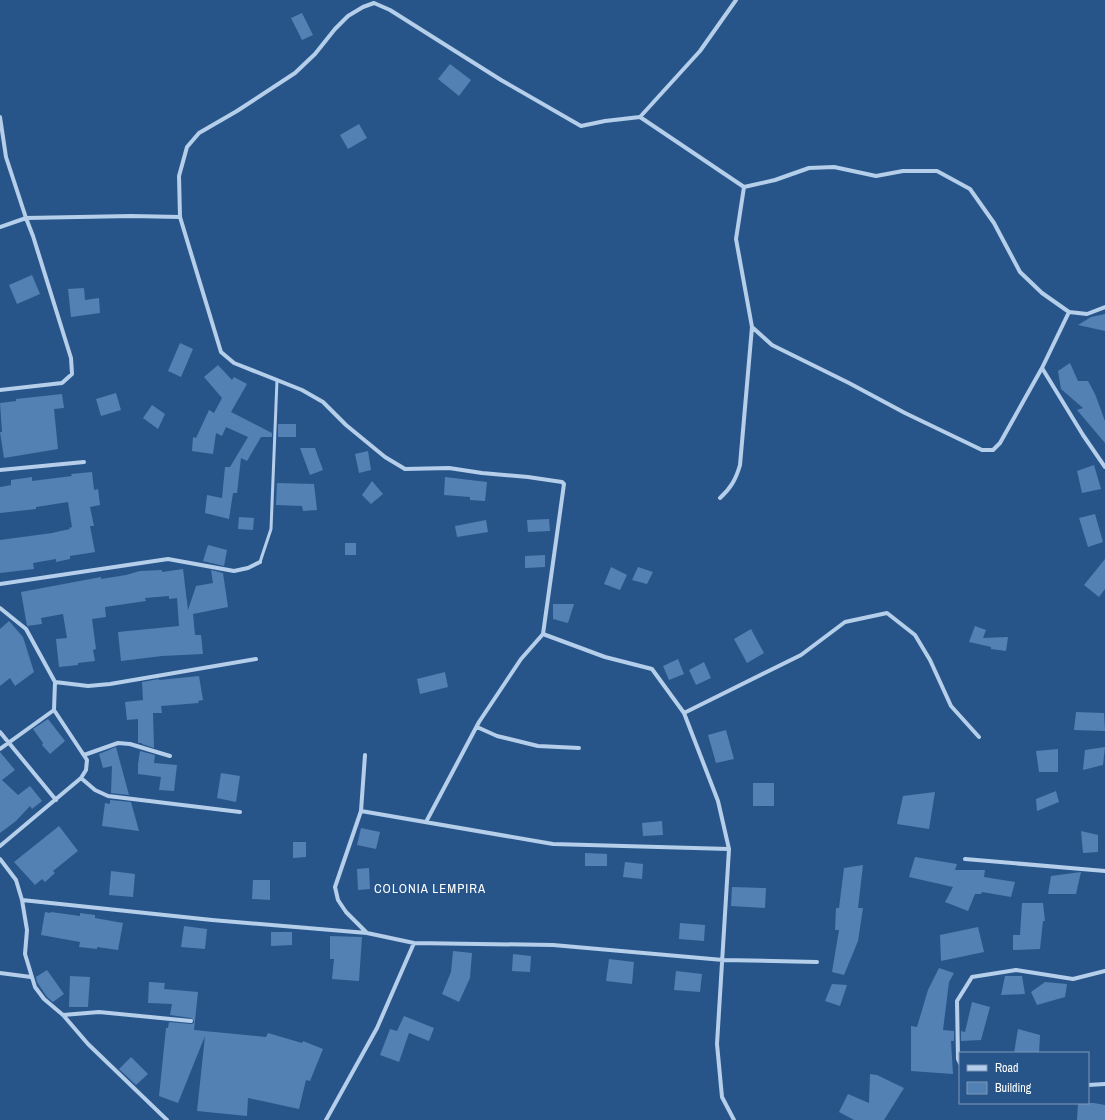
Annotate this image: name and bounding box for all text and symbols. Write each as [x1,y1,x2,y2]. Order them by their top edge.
district label: COLONIA LEMPIRA [374,880,486,897]
legend [959,1052,1089,1104]
text: Road [995,1060,1019,1076]
text: Building [995,1080,1032,1096]

